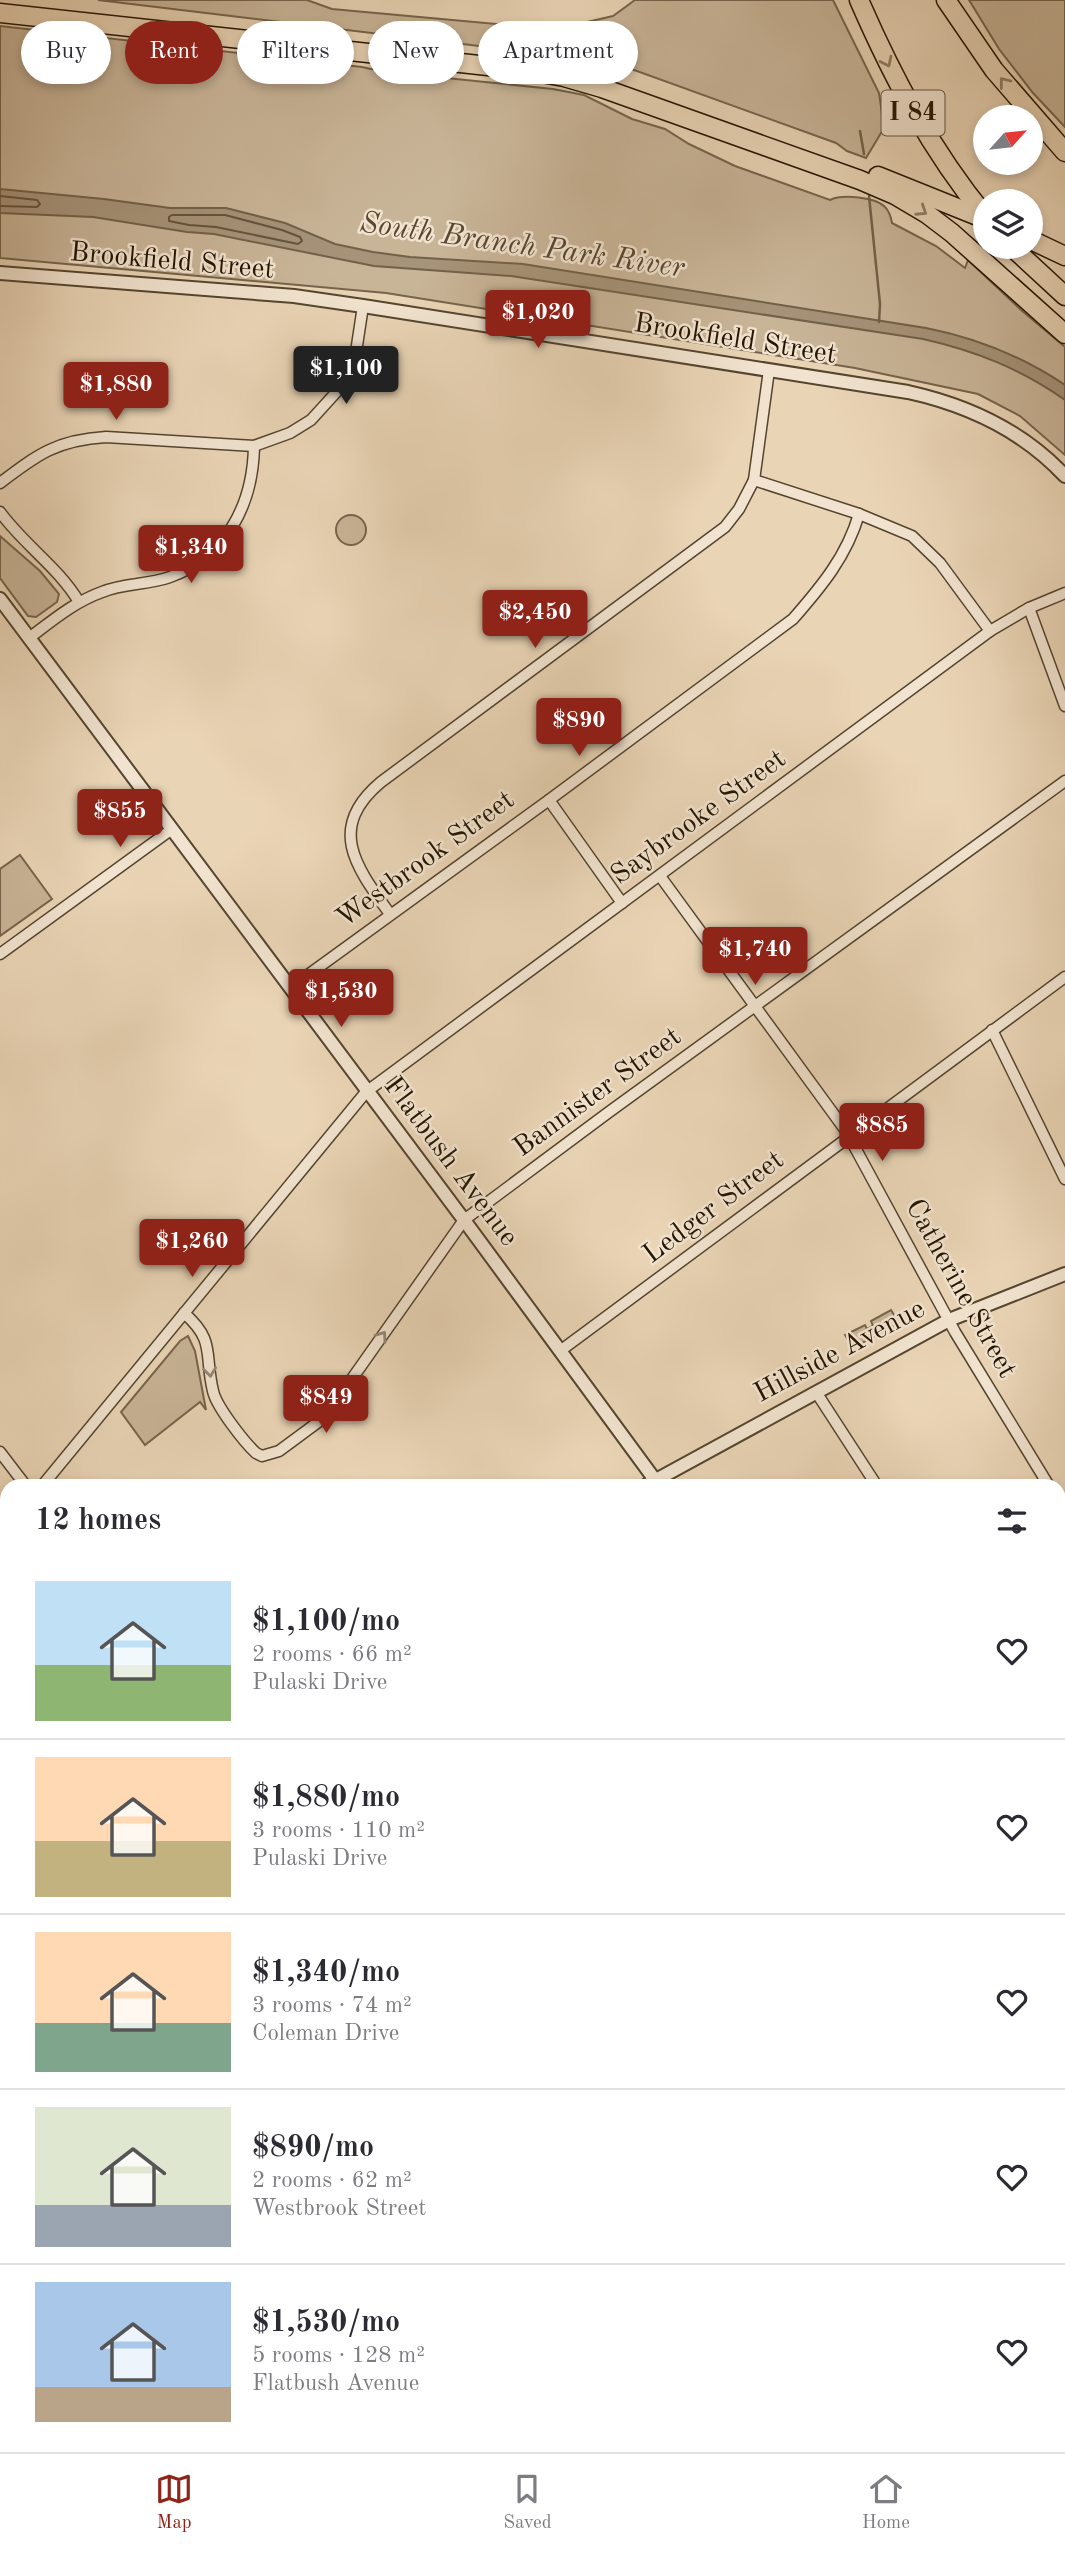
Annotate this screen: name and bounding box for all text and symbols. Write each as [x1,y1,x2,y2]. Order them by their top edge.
chip: Buy [21,21,111,84]
chip: Rent [125,21,223,84]
chip: Filters [237,21,354,84]
chip: New [368,21,464,84]
chip: Apartment [478,21,638,84]
one-way arrow [879,55,893,67]
one-way arrow [999,78,1012,90]
road number: I 84 [881,90,944,136]
north arrow [973,105,1043,175]
map controls [973,105,1043,259]
button: layers [973,189,1043,259]
one-way arrow [914,202,927,215]
water label: South Branch Park River [358,208,687,284]
street label: Brookfield Street [69,239,275,285]
pin: $1,020 [481,290,595,350]
text: $1,020 [501,301,575,324]
street label: Brookfield Street [632,310,838,370]
pin: $1,100 [289,346,403,406]
text: $1,100 [309,357,383,380]
pin: $1,880 [59,362,173,422]
text: $1,880 [79,373,153,396]
pin: $1,340 [134,526,248,585]
text: $1,340 [154,536,228,559]
pin: $2,450 [478,590,592,650]
text: $2,450 [498,601,572,624]
pin: $890 [538,698,620,758]
text: $890 [552,709,606,732]
street label: Saybrooke Street [606,745,792,891]
street label: Westbrook Street [332,786,520,934]
pin: $855 [79,790,161,849]
text: $855 [93,800,147,823]
pin: $1,740 [698,928,812,987]
text: $1,740 [718,938,792,961]
pin: $1,530 [284,970,398,1029]
text: $1,530 [304,980,378,1003]
street label: Bannister Street [509,1023,687,1163]
street label: Flatbush Avenue [378,1072,522,1252]
pin: $885 [841,1104,923,1163]
text: $885 [855,1114,909,1137]
street label: Ledger Street [639,1146,789,1270]
street label: Catherine Street [899,1195,1021,1383]
pin: $1,260 [135,1220,249,1279]
text: $1,260 [155,1230,229,1253]
street label: Hillside Avenue [750,1295,930,1409]
one-way arrow [374,1331,386,1344]
one-way arrow [203,1367,218,1378]
pin: $849 [285,1376,367,1435]
text: $849 [299,1386,353,1409]
icon: filters [993,1502,1031,1540]
text: 12 homes [35,1506,161,1536]
text: $1,100/mo [252,1607,400,1637]
icon: home [91,1609,175,1693]
icon: heart [993,1632,1031,1670]
text: 2 rooms · 66 m² [252,1643,412,1666]
text: Pulaski Drive [252,1671,387,1694]
text: $1,880/mo [252,1783,400,1813]
icon: home [91,1785,175,1869]
icon: heart [993,1808,1031,1846]
text: 3 rooms · 110 m² [252,1819,425,1842]
text: Pulaski Drive [252,1847,387,1870]
text: $1,340/mo [252,1958,400,1988]
icon: home [91,1960,175,2044]
icon: heart [993,1983,1031,2021]
text: 3 rooms · 74 m² [252,1994,412,2017]
text: Coleman Drive [252,2022,399,2045]
text: $890/mo [252,2133,374,2163]
icon: home [91,2135,175,2219]
icon: heart [993,2158,1031,2196]
text: 2 rooms · 62 m² [252,2169,412,2192]
text: Westbrook Street [252,2197,426,2220]
text: $1,530/mo [252,2308,400,2338]
icon: home [91,2310,175,2394]
icon: heart [993,2333,1031,2371]
text: 5 rooms · 128 m² [252,2344,425,2367]
text: Flatbush Avenue [252,2372,419,2395]
tab: Map [155,2470,193,2535]
tab: Saved [503,2470,552,2535]
tab: Home [862,2470,910,2535]

